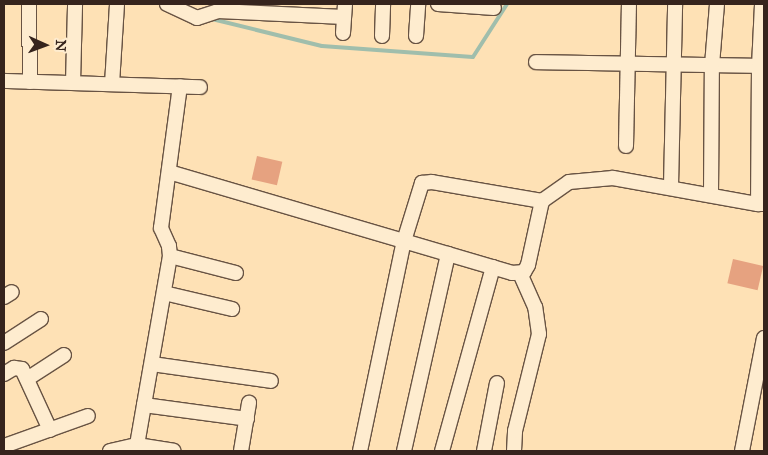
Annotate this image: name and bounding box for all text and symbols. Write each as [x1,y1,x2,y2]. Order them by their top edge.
north arrow [20,20,70,70]
text: N [52,39,69,52]

